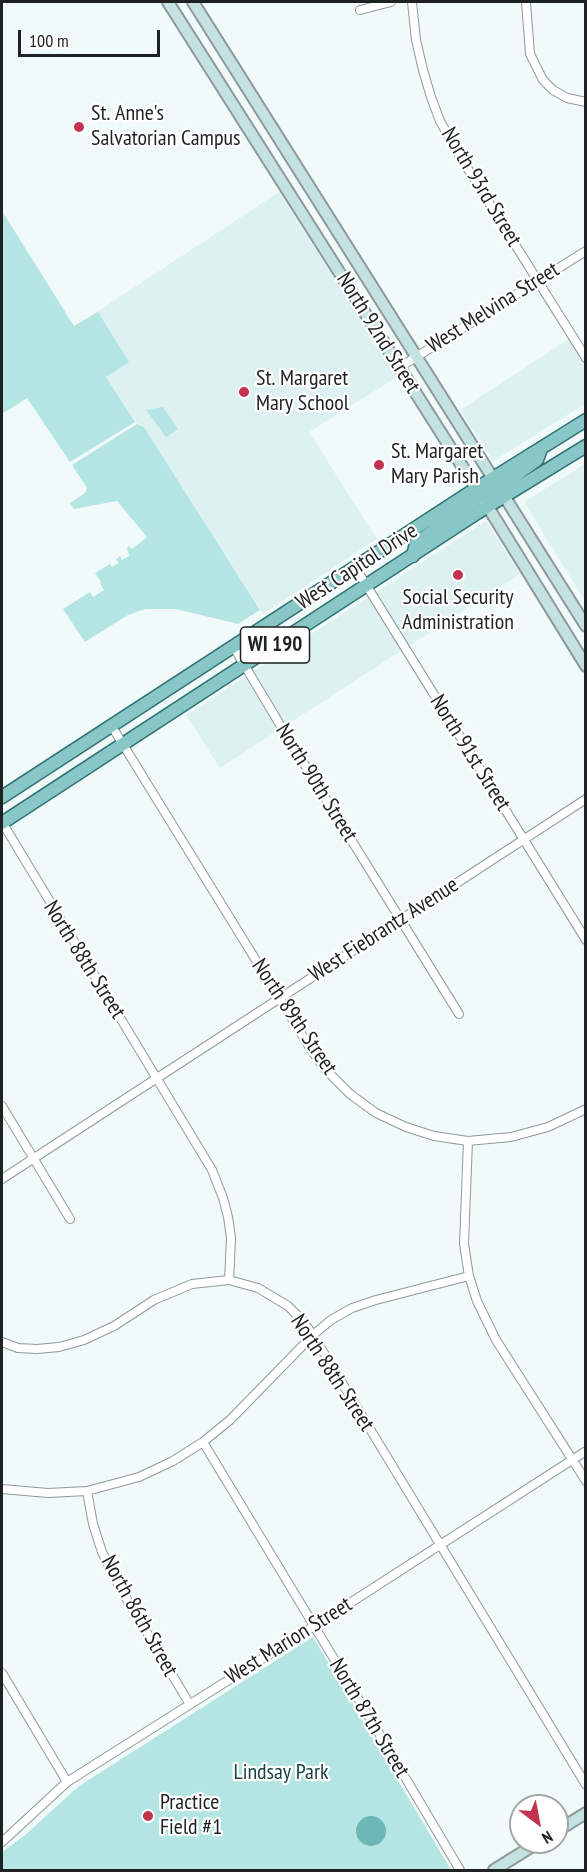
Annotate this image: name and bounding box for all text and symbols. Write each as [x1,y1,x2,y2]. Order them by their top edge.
scale bar [21,18,164,56]
text: 100 m [29,29,69,52]
place label: St. Anne's Salvatorian Campus [91,101,240,152]
marker: St. Anne's Salvatorian Campus [72,120,86,134]
street label: North 93rd Street [435,123,527,251]
street label: West Melvina Street [422,257,564,359]
street label: North 92nd Street [330,268,426,398]
place label: St. Margaret Mary School [256,366,349,418]
marker: St. Margaret Mary School [237,385,251,399]
place label: St. Margaret Mary Parish [391,439,483,490]
marker: St. Margaret Mary Parish [372,458,386,472]
street label: West Capitol Drive [291,518,423,616]
marker: Social Security Administration [451,568,465,582]
place label: Social Security Administration [402,585,514,636]
road number: WI 190 [240,627,310,663]
street label: North 91st Street [424,690,516,816]
street label: North 90th Street [269,719,363,847]
street label: West Fiebrantz Avenue [304,872,464,988]
street label: North 88th Street [37,896,131,1024]
street label: North 89th Street [246,954,342,1080]
street label: North 88th Street [284,1310,380,1436]
street label: North 86th Street [95,1551,183,1681]
street label: West Marion Street [221,1592,357,1690]
street label: North 87th Street [323,1654,415,1782]
park label: Lindsay Park [234,1760,328,1786]
place label: Practice Field #1 [160,1790,222,1842]
north arrow [509,1794,569,1854]
marker: Practice Field #1 [141,1809,155,1823]
text: N [539,1827,556,1848]

